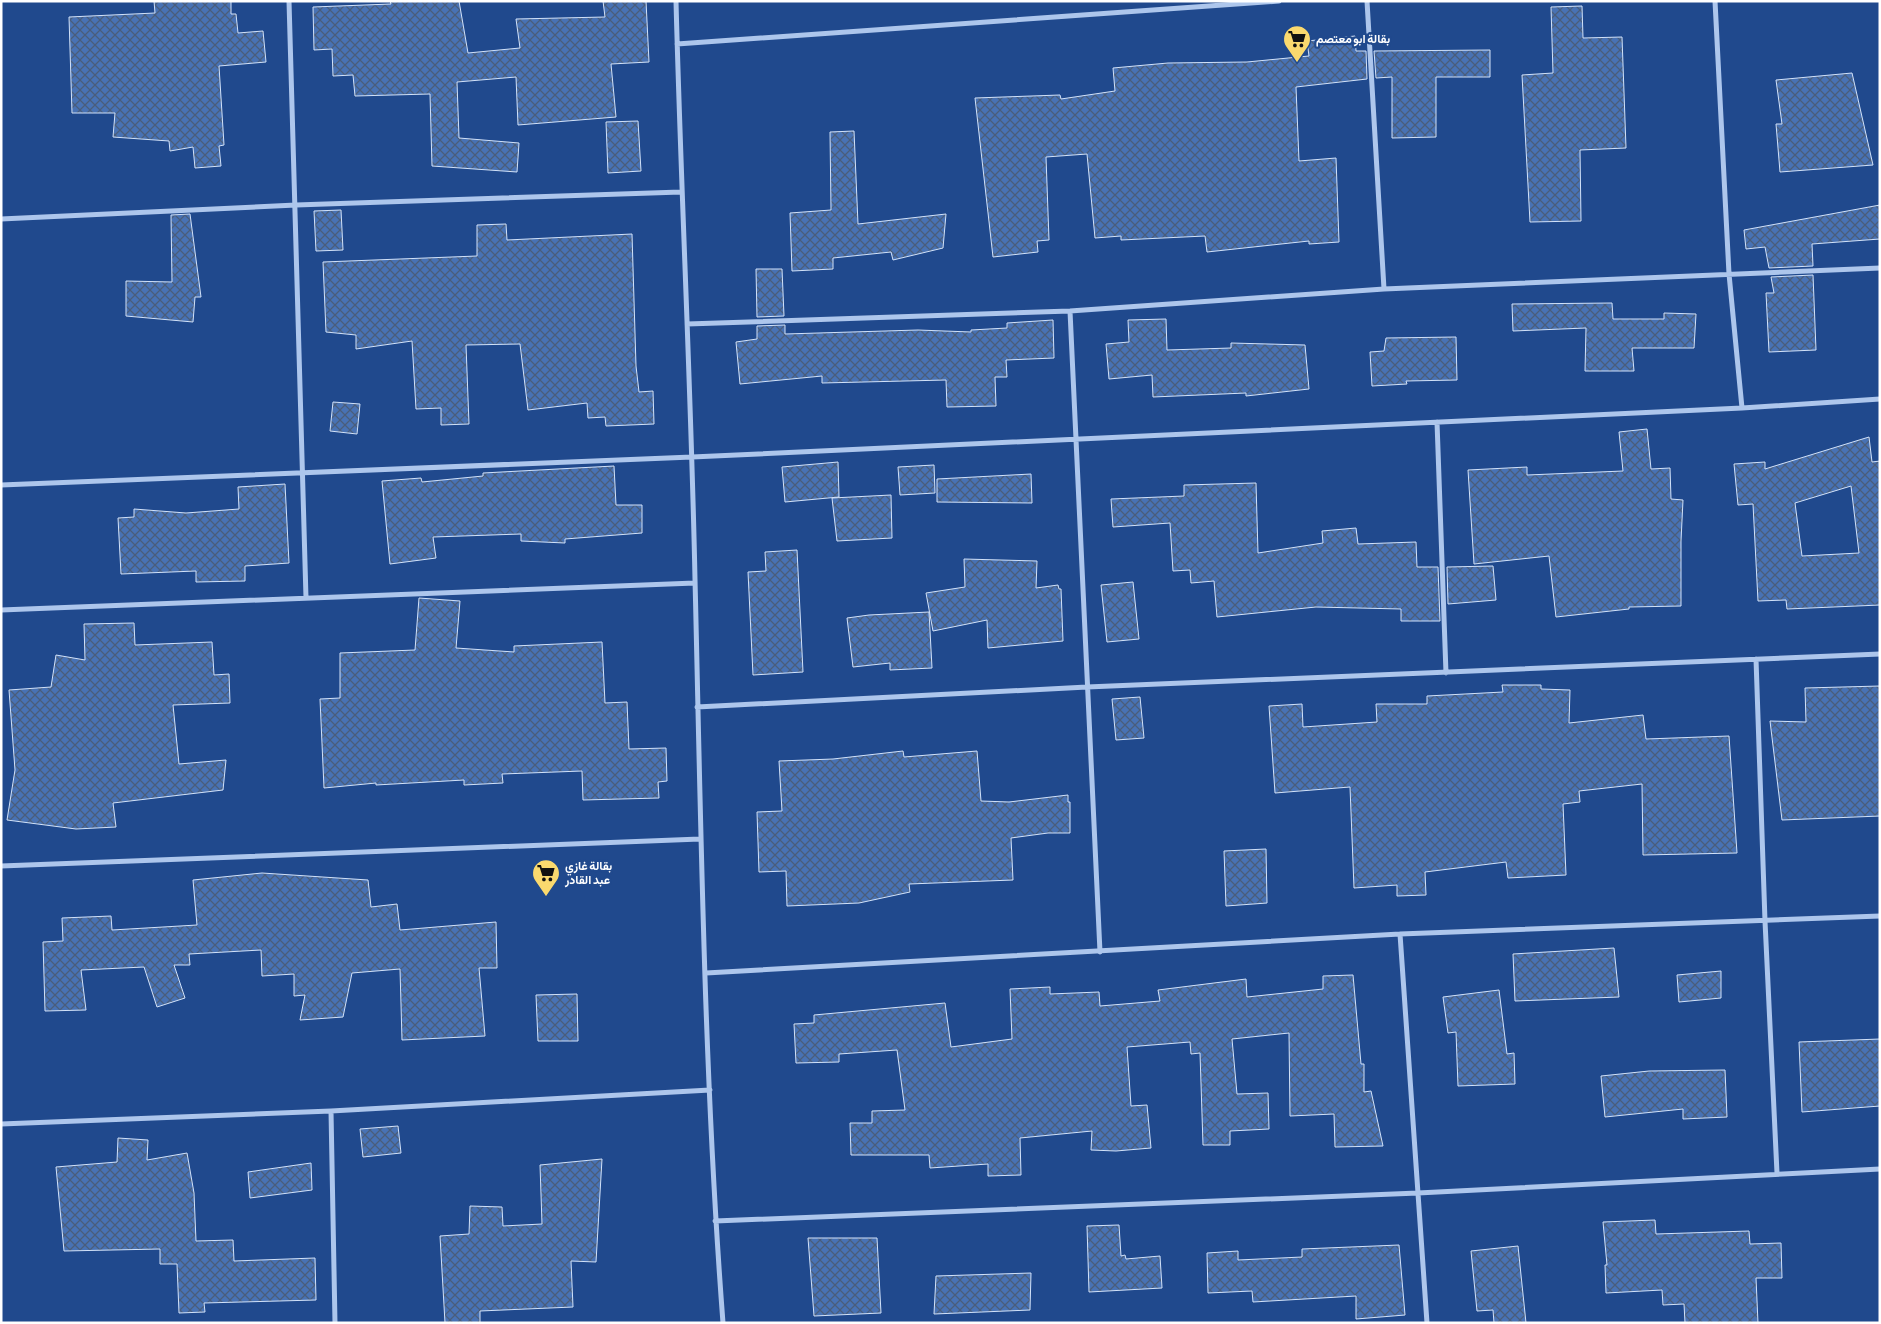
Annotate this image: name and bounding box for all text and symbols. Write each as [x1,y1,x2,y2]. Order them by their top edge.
supermarket icon: بقالة ابو معتصم [1282,24,1312,63]
place label: بقالة ابو معتصم [1316,32,1390,47]
supermarket icon: بقالة غازي عبد القادر [531,858,561,897]
place label: بقالة غازي عبد القادر [564,859,613,888]

